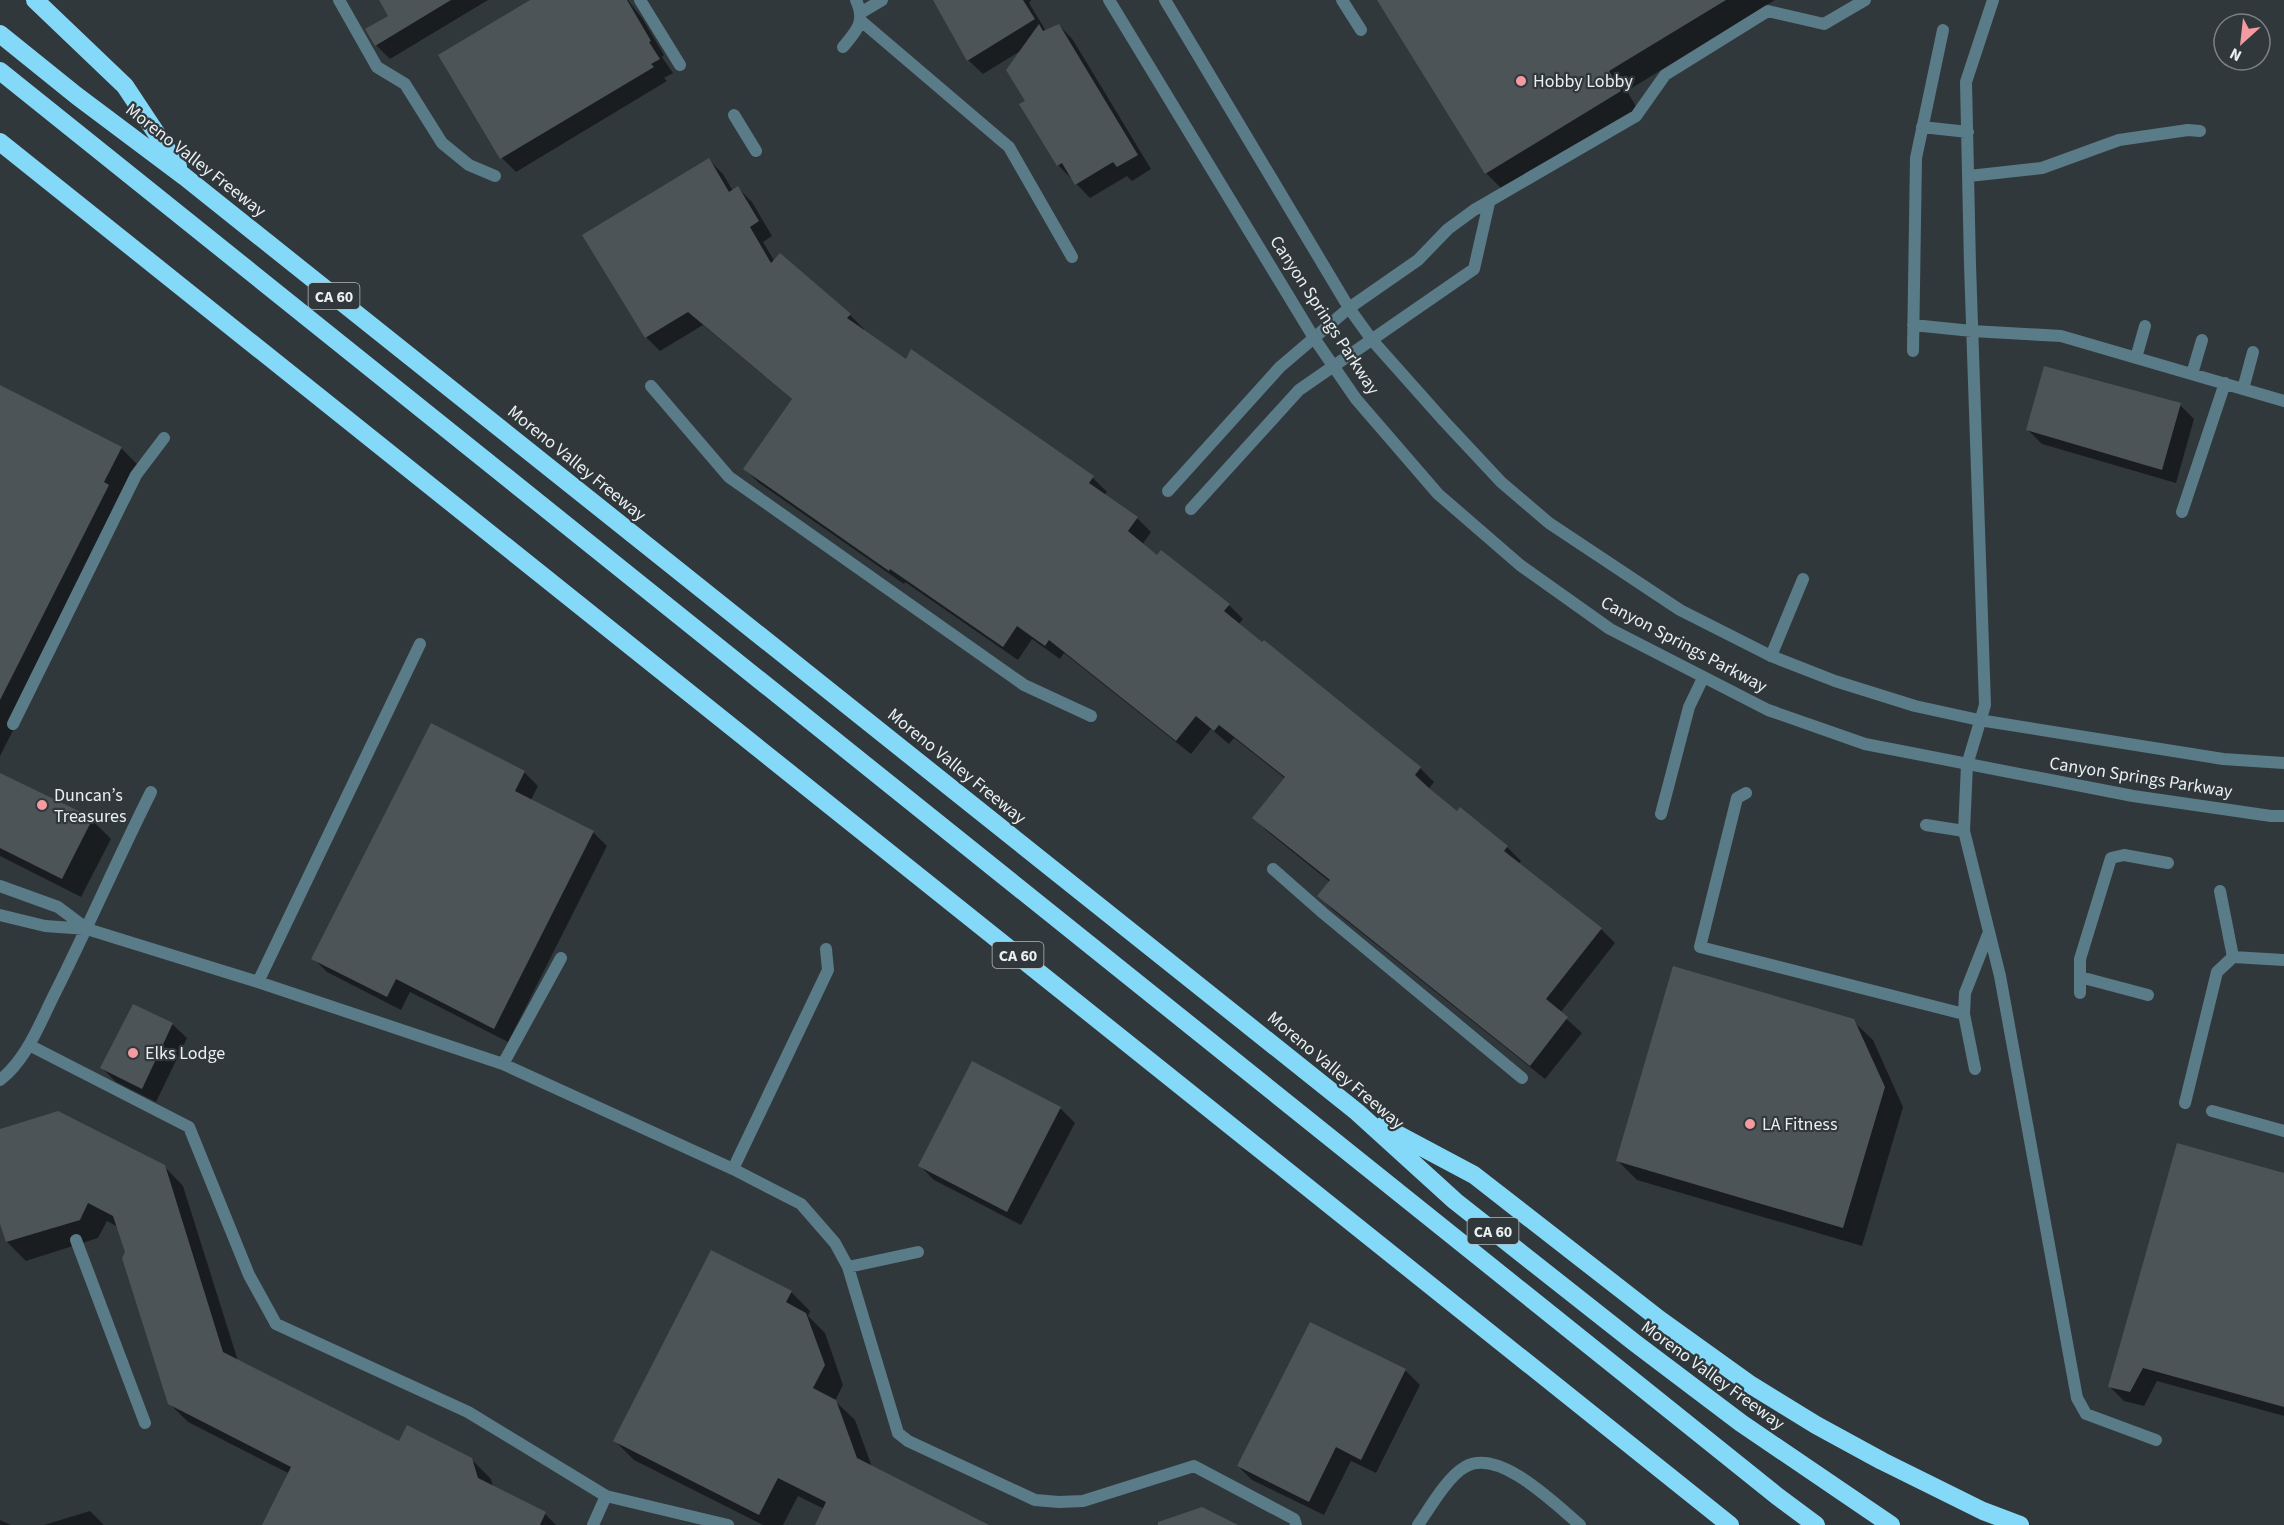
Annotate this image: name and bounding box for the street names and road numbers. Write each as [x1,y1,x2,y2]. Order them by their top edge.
street label: Moreno Valley Freeway [120,98,272,224]
street label: Canyon Springs Parkway [1264,231,1386,400]
road number: CA 60 [308,283,360,309]
street label: Moreno Valley Freeway [502,400,652,528]
street label: Canyon Springs Parkway [1596,590,1772,699]
street label: Moreno Valley Freeway [882,703,1032,831]
street label: Canyon Springs Parkway [2048,751,2235,804]
road number: CA 60 [992,942,1044,968]
street label: Moreno Valley Freeway [1262,1006,1410,1136]
road number: CA 60 [1468,1218,1518,1244]
street label: Moreno Valley Freeway [1636,1315,1790,1436]

